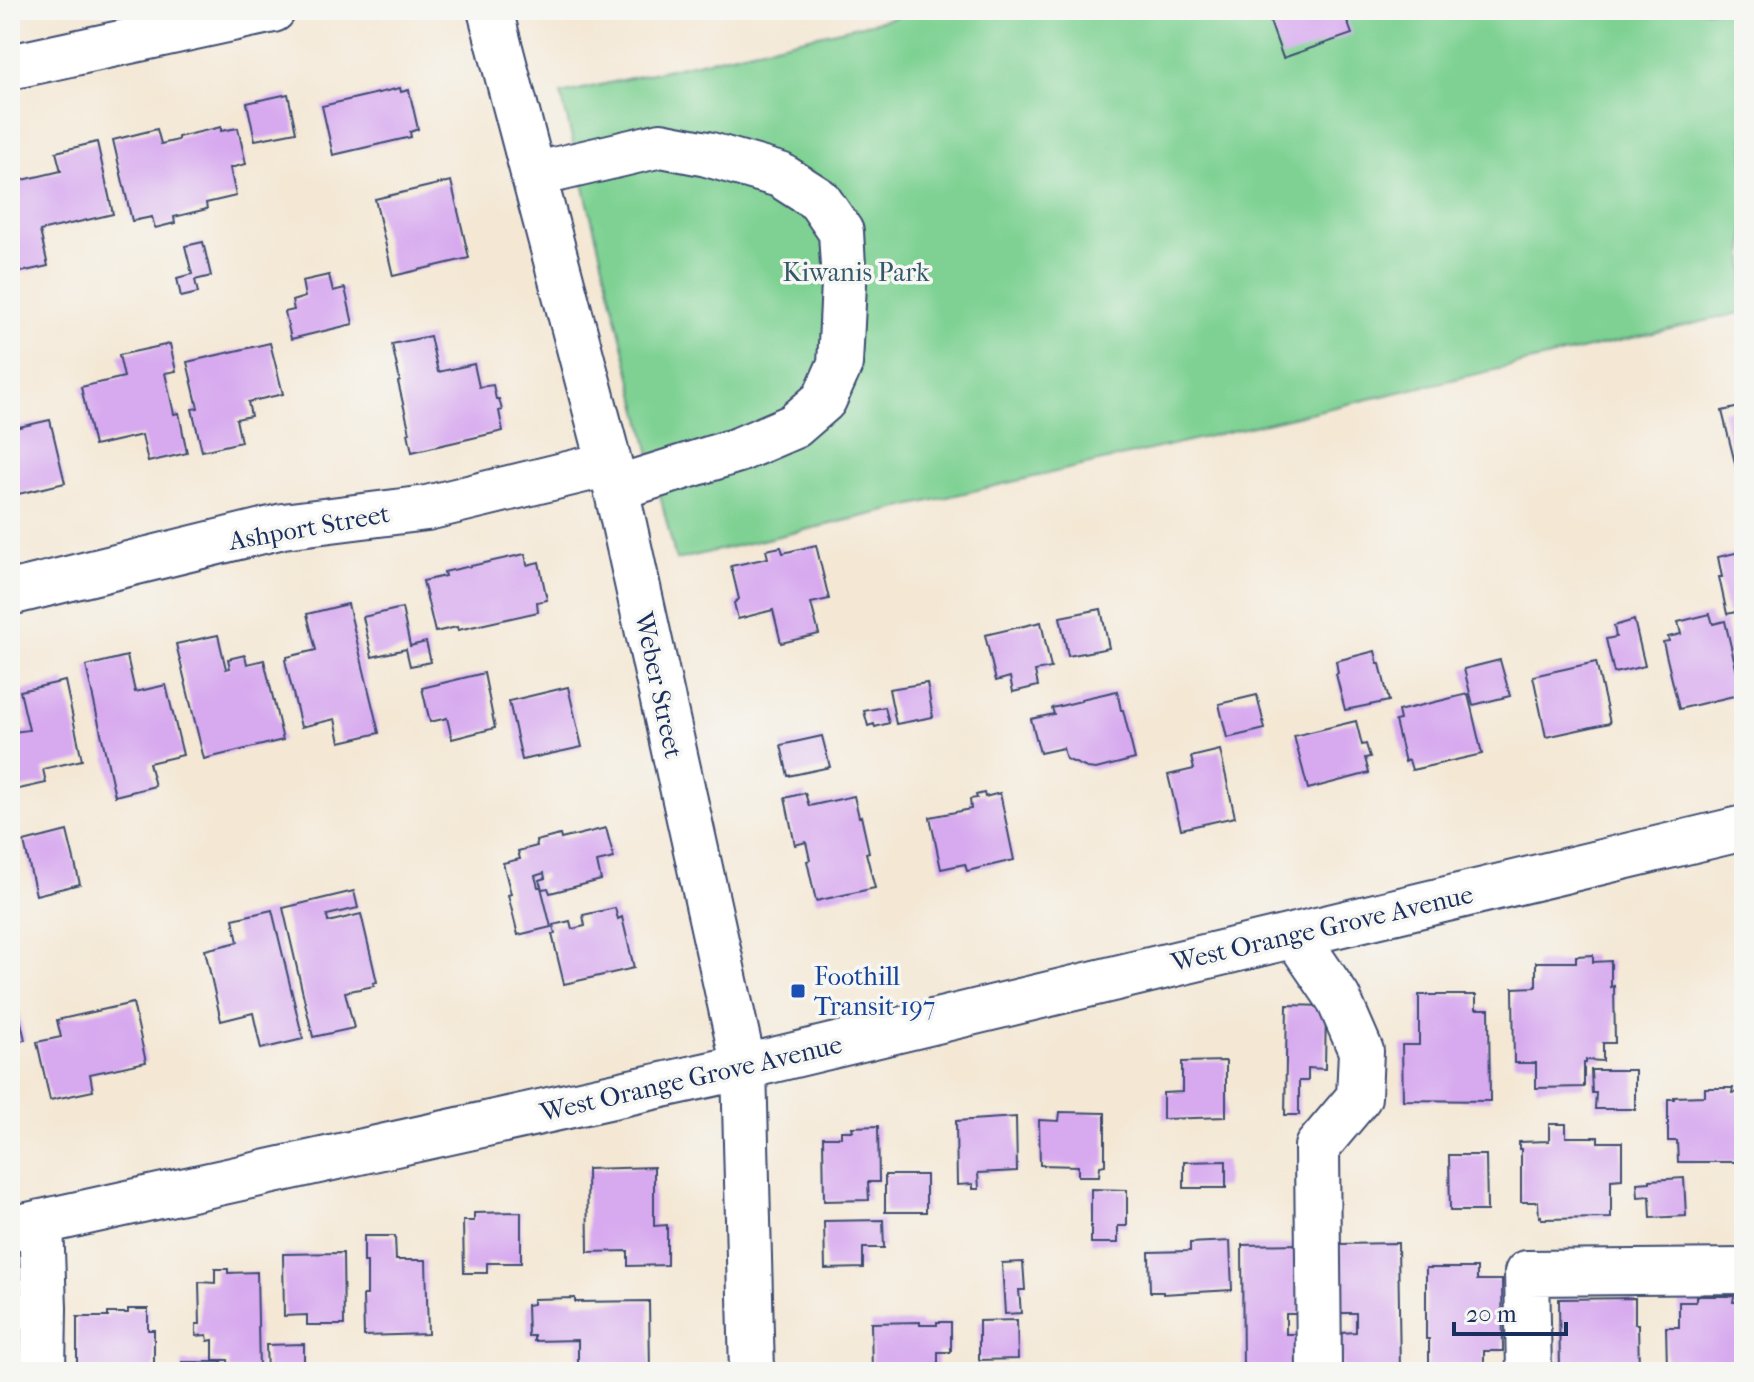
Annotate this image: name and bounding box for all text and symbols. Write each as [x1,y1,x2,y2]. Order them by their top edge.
park label: Kiwanis Park [783,257,930,288]
street label: Ashport Street [225,498,393,557]
street label: Weber Street [628,608,689,762]
street label: West Orange Grove Avenue [1167,879,1476,979]
place label: Foothill Transit 197 [814,961,935,1022]
marker: Foothill Transit 197 [789,982,807,1000]
street label: West Orange Grove Avenue [536,1029,845,1129]
scale bar [1454,1286,1566,1336]
text: 20 m [1466,1300,1517,1328]

